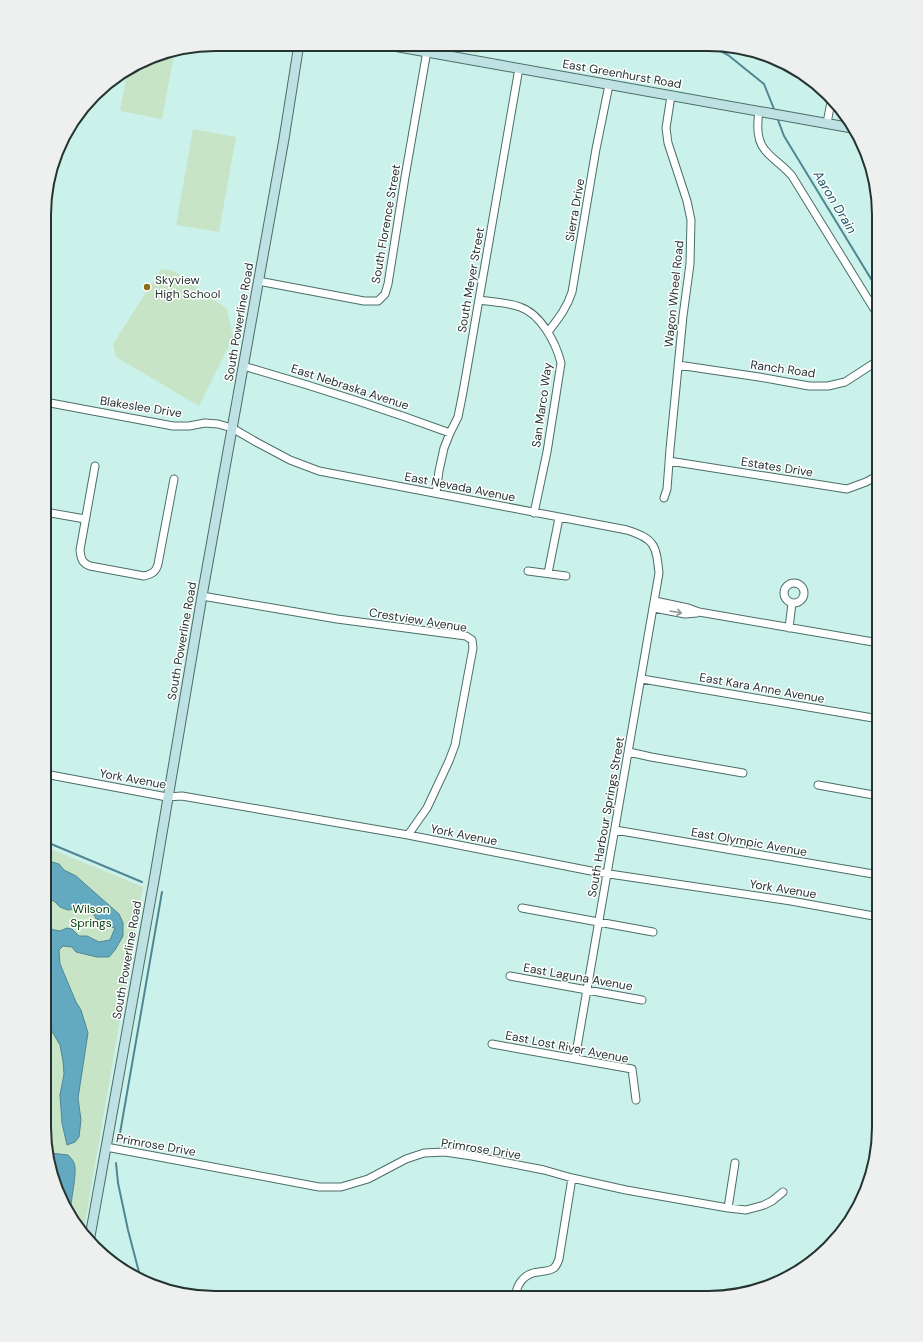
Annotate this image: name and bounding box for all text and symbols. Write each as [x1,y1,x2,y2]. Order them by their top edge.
street label: East Greenhurst Road [561,56,683,92]
street label: South Florence Street [368,163,404,285]
water label: Aaron Drain [809,166,861,237]
street label: Sierra Drive [562,177,588,243]
street label: South Meyer Street [454,226,488,334]
street label: Wagon Wheel Road [660,240,688,348]
street label: South Powerline Road [221,262,257,382]
place label: Skyview High School [155,272,220,302]
marker: Skyview High School [142,282,152,292]
street label: Ranch Road [750,357,816,381]
street label: East Nebraska Avenue [289,360,411,414]
street label: San Marco Way [528,361,556,449]
street label: Blakeslee Drive [99,393,183,421]
street label: Estates Drive [740,453,814,481]
street label: East Nevada Avenue [403,468,517,506]
street label: South Powerline Road [164,581,200,701]
street label: Crestview Avenue [368,604,468,636]
one-way arrow [669,609,682,617]
street label: East Kara Anne Avenue [698,669,826,707]
street label: South Harbour Springs Street [584,735,628,898]
street label: York Avenue [98,765,168,793]
street label: York Avenue [429,821,499,849]
street label: East Olympic Avenue [690,824,808,860]
street label: York Avenue [748,876,818,902]
street label: South Powerline Road [109,900,145,1020]
park label: Wilson Springs [70,901,112,931]
street label: East Laguna Avenue [522,960,634,995]
street label: East Lost River Avenue [504,1027,630,1067]
street label: Primrose Drive [115,1130,197,1160]
street label: Primrose Drive [440,1135,522,1163]

